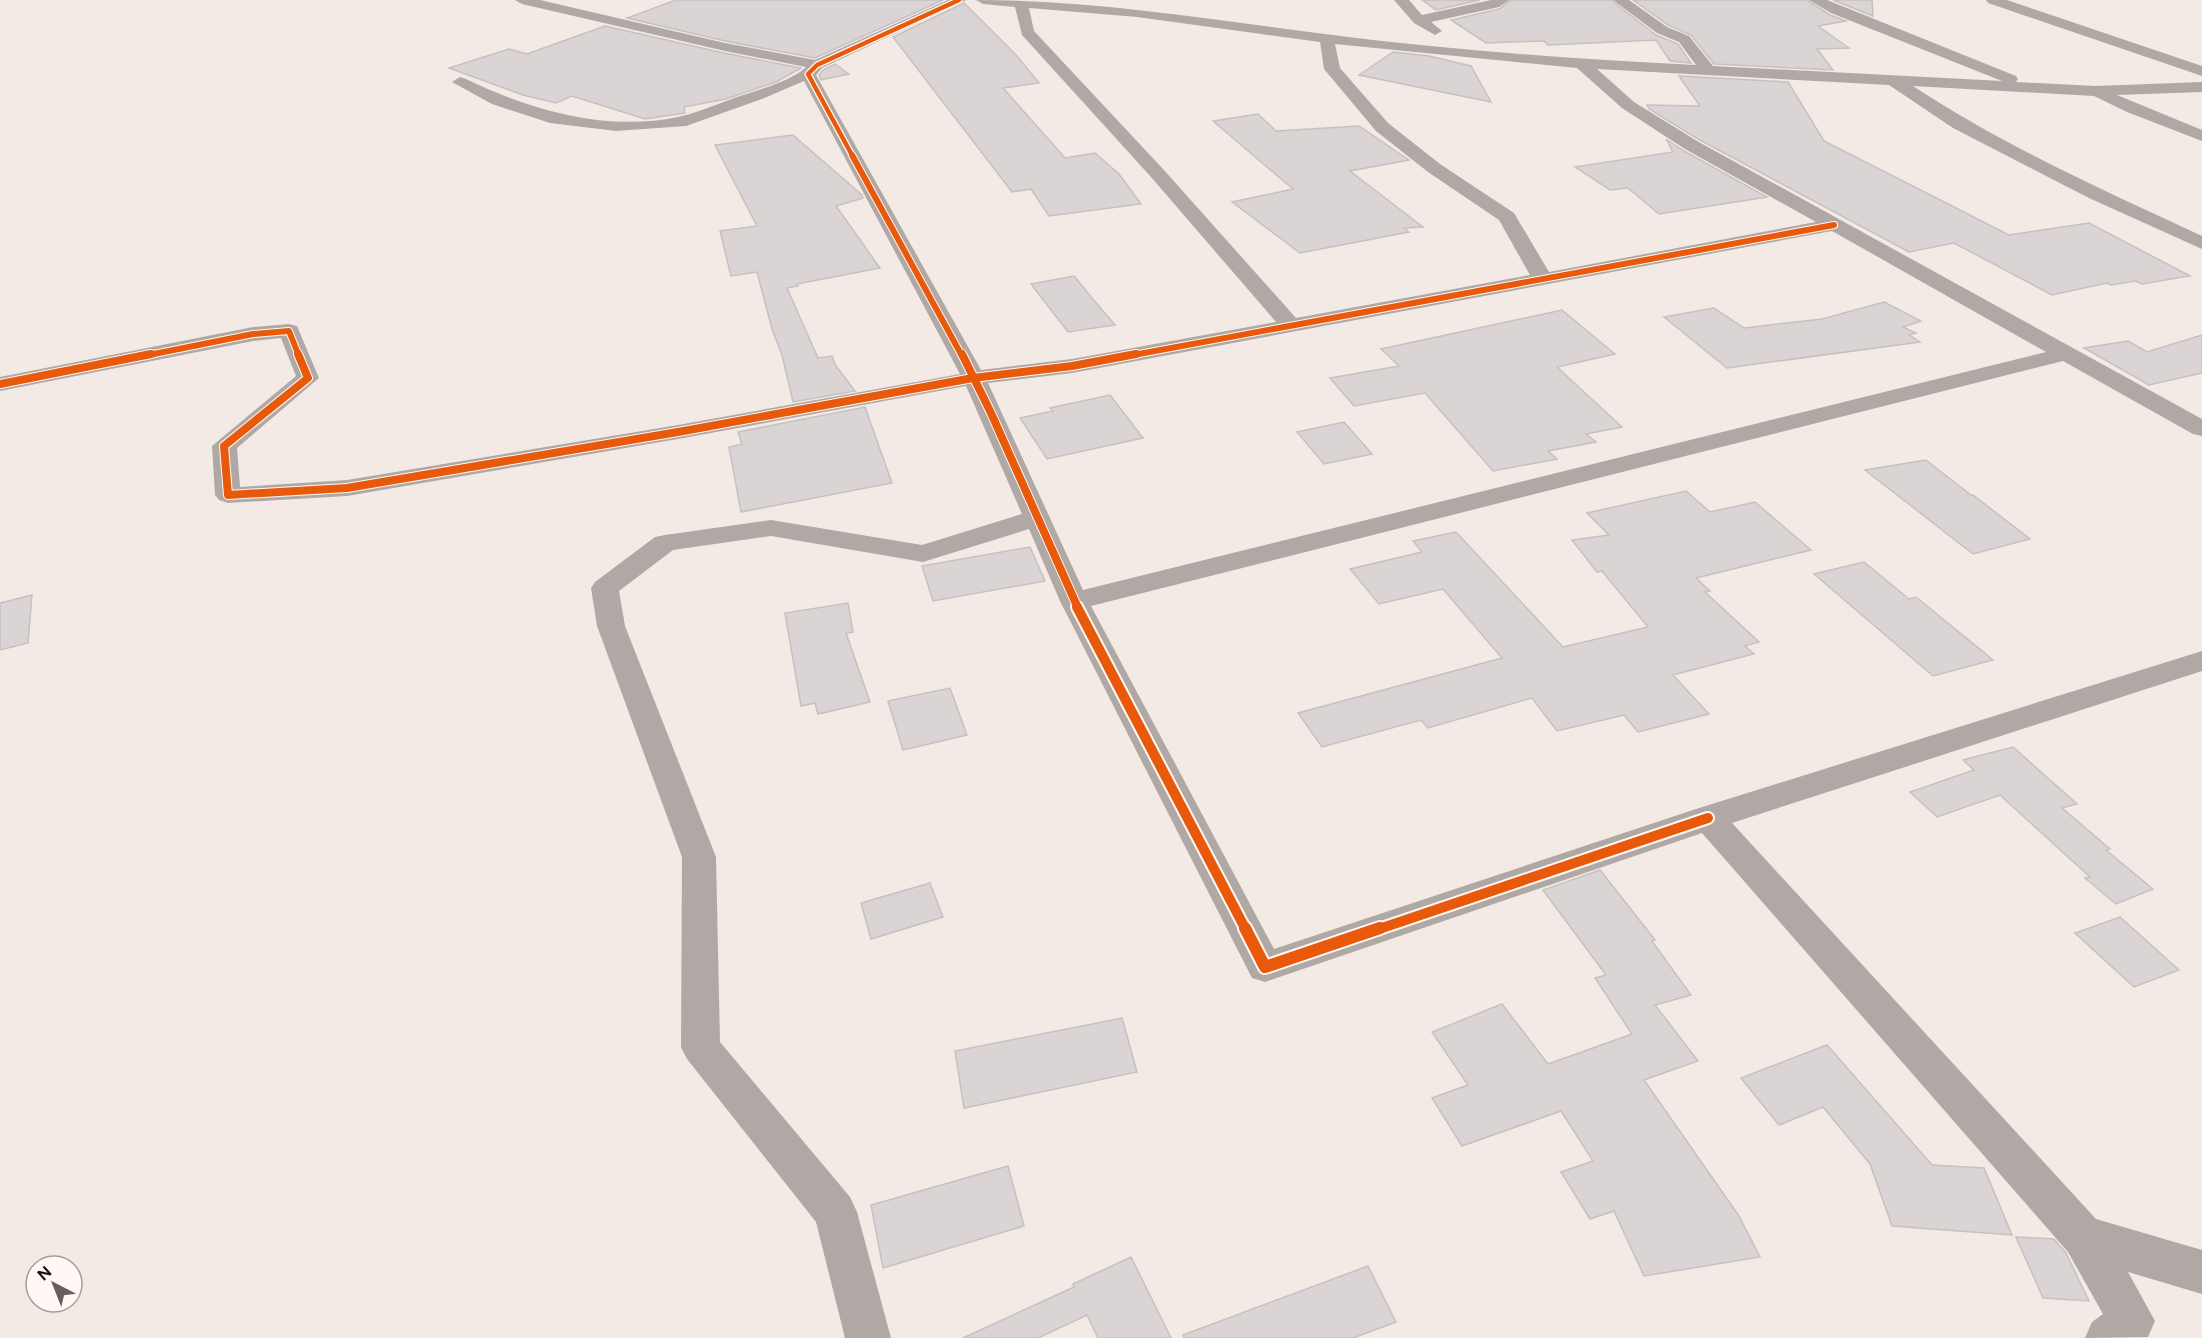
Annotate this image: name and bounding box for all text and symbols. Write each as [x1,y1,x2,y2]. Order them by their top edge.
north arrow [24,1254,84,1314]
text: N [33,1262,55,1284]

